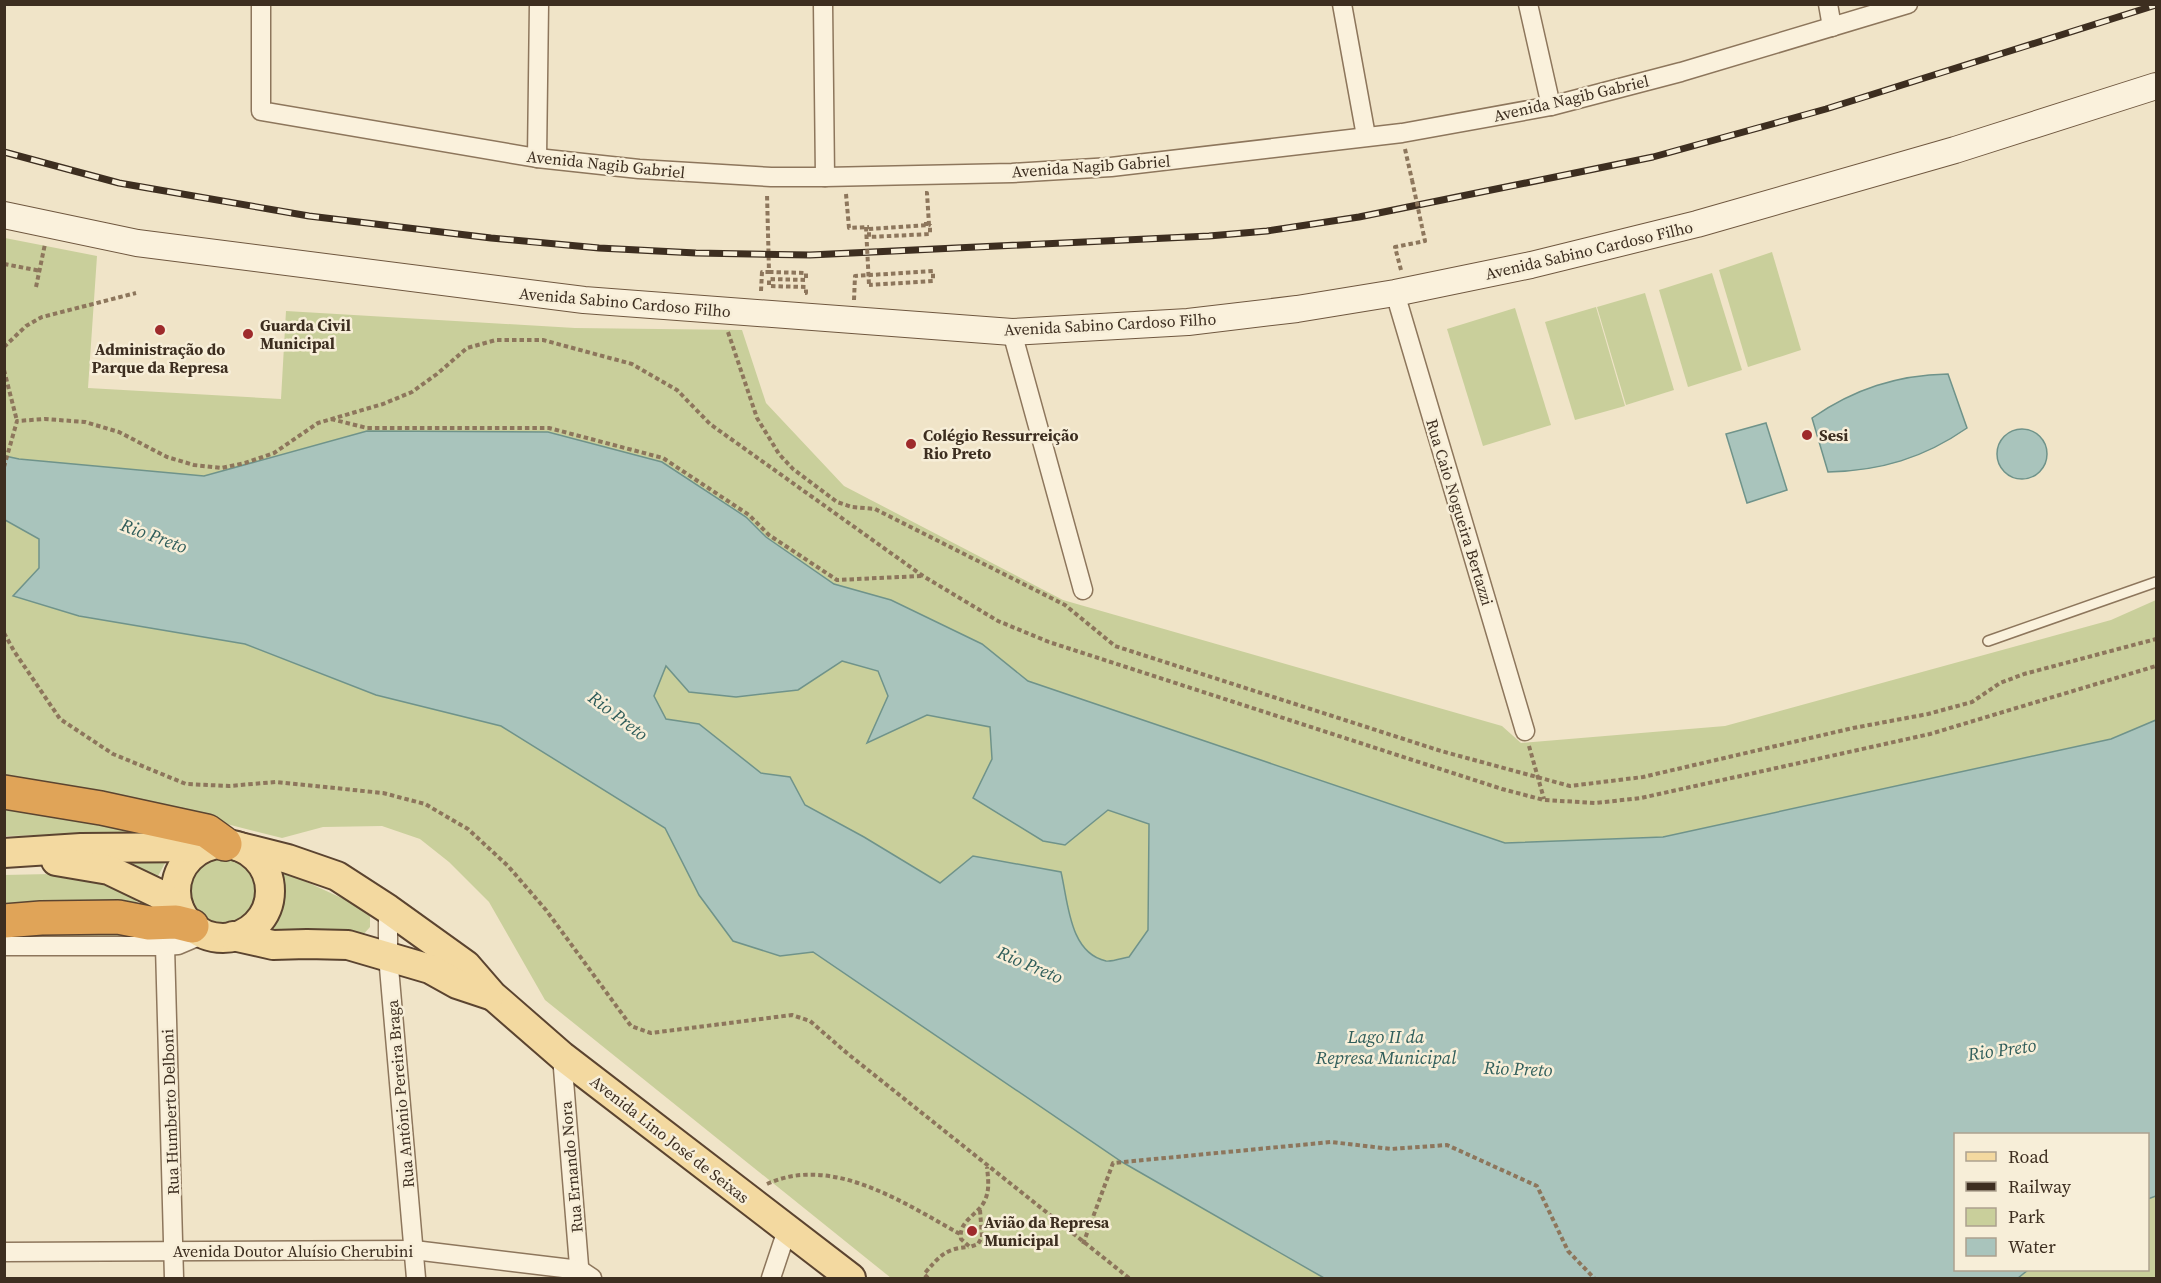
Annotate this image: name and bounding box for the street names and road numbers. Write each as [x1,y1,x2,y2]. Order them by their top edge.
street label: Avenida Nagib Gabriel [1491,69,1651,127]
street label: Avenida Nagib Gabriel [526,145,686,183]
street label: Avenida Nagib Gabriel [1011,149,1171,183]
street label: Avenida Sabino Cardoso Filho [1483,215,1695,285]
street label: Avenida Sabino Cardoso Filho [518,282,732,322]
street label: Avenida Sabino Cardoso Filho [1003,307,1217,341]
street label: Rua Caio Nogueira Bertazzi [1421,416,1499,608]
street label: Rua Antônio Pereira Braga [381,998,419,1189]
street label: Rua Humberto Delboni [156,1028,184,1195]
street label: Avenida Lino José de Seixas [586,1070,754,1208]
street label: Rua Ernando Nora [554,1099,588,1234]
street label: Avenida Doutor Aluísio Cherubini [173,1240,414,1262]

